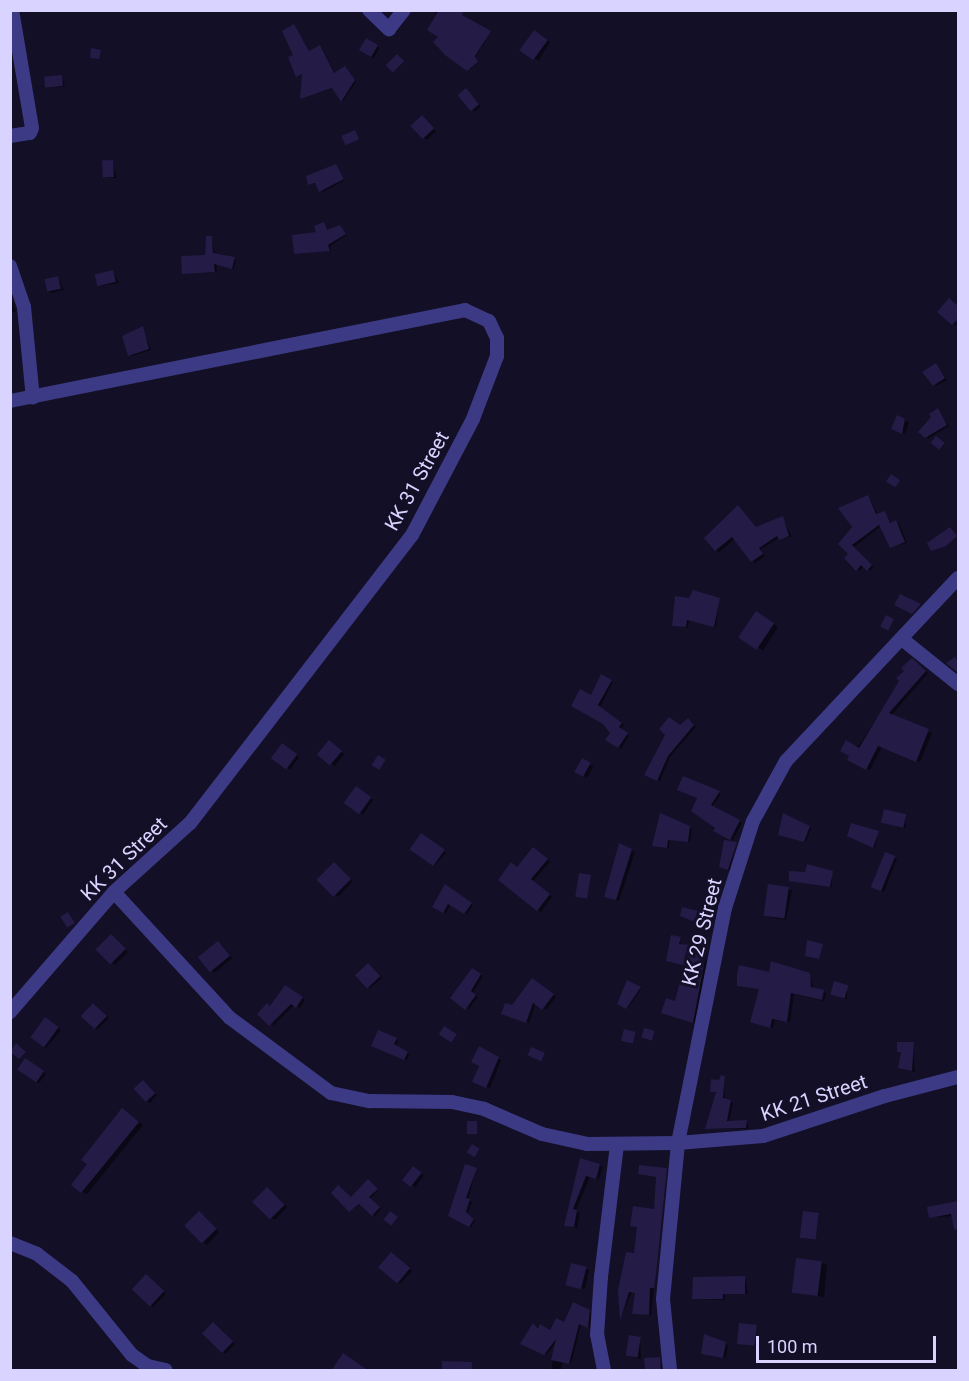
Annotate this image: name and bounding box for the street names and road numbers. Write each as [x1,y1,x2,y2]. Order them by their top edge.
street label: KK 31 Street [380,427,454,535]
street label: KK 31 Street [76,812,172,906]
street label: KK 29 Street [677,876,727,988]
street label: KK 21 Street [758,1070,870,1126]

